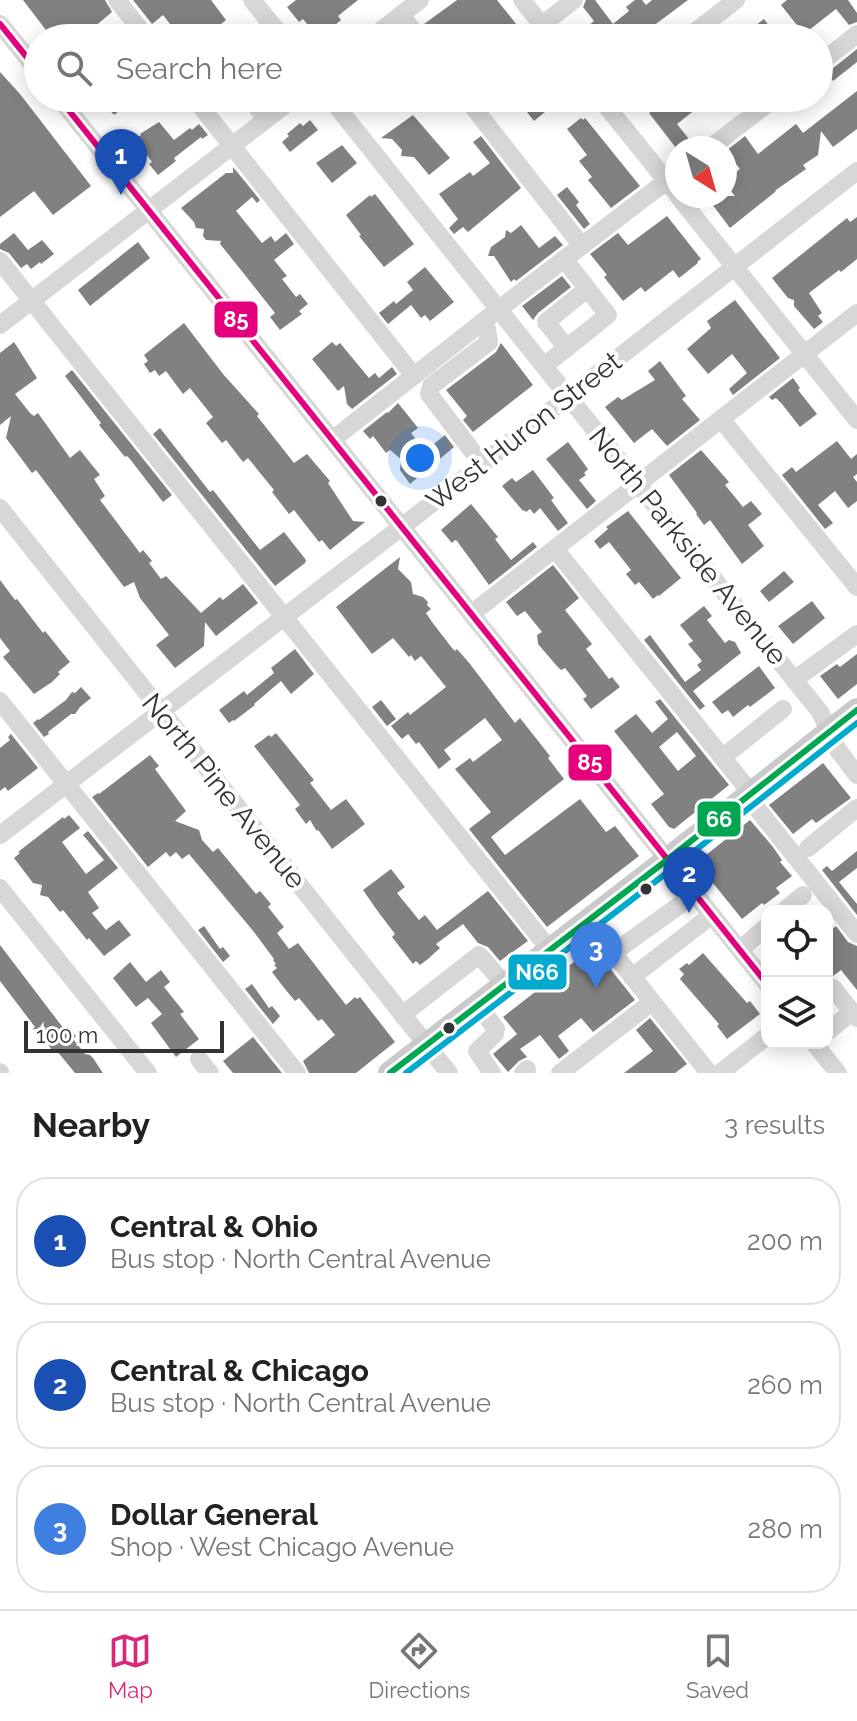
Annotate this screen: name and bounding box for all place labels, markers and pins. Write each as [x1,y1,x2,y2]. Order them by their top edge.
pin: 1 [95,129,147,195]
unlabelled marker [373,493,389,509]
pin: 2 [663,847,715,913]
unlabelled marker [638,881,654,897]
pin: 3 [570,922,622,988]
unlabelled marker [441,1020,457,1036]

